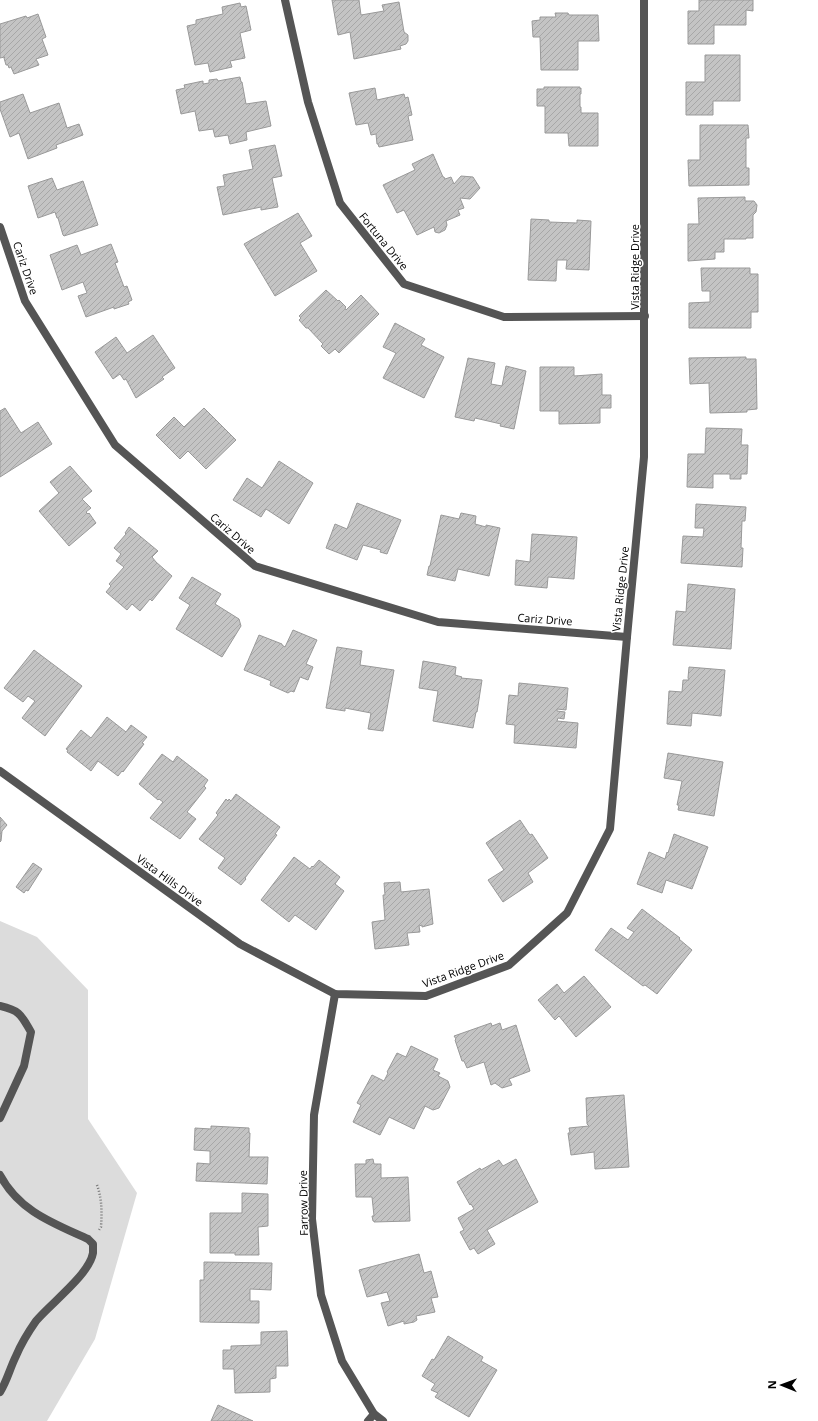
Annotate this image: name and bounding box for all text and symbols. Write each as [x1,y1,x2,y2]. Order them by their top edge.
street label: Fortuna Drive [356,209,412,273]
street label: Vista Ridge Drive [627,224,642,310]
street label: Cariz Drive [10,239,42,297]
street label: Cariz Drive [207,509,259,557]
street label: Vista Ridge Drive [608,546,632,632]
street label: Cariz Drive [517,610,573,628]
street label: Vista Hills Drive [134,851,206,909]
street label: Vista Ridge Drive [420,947,506,991]
street label: Farrow Drive [295,1170,311,1236]
north arrow [762,1365,802,1405]
text: N [764,1380,779,1389]

